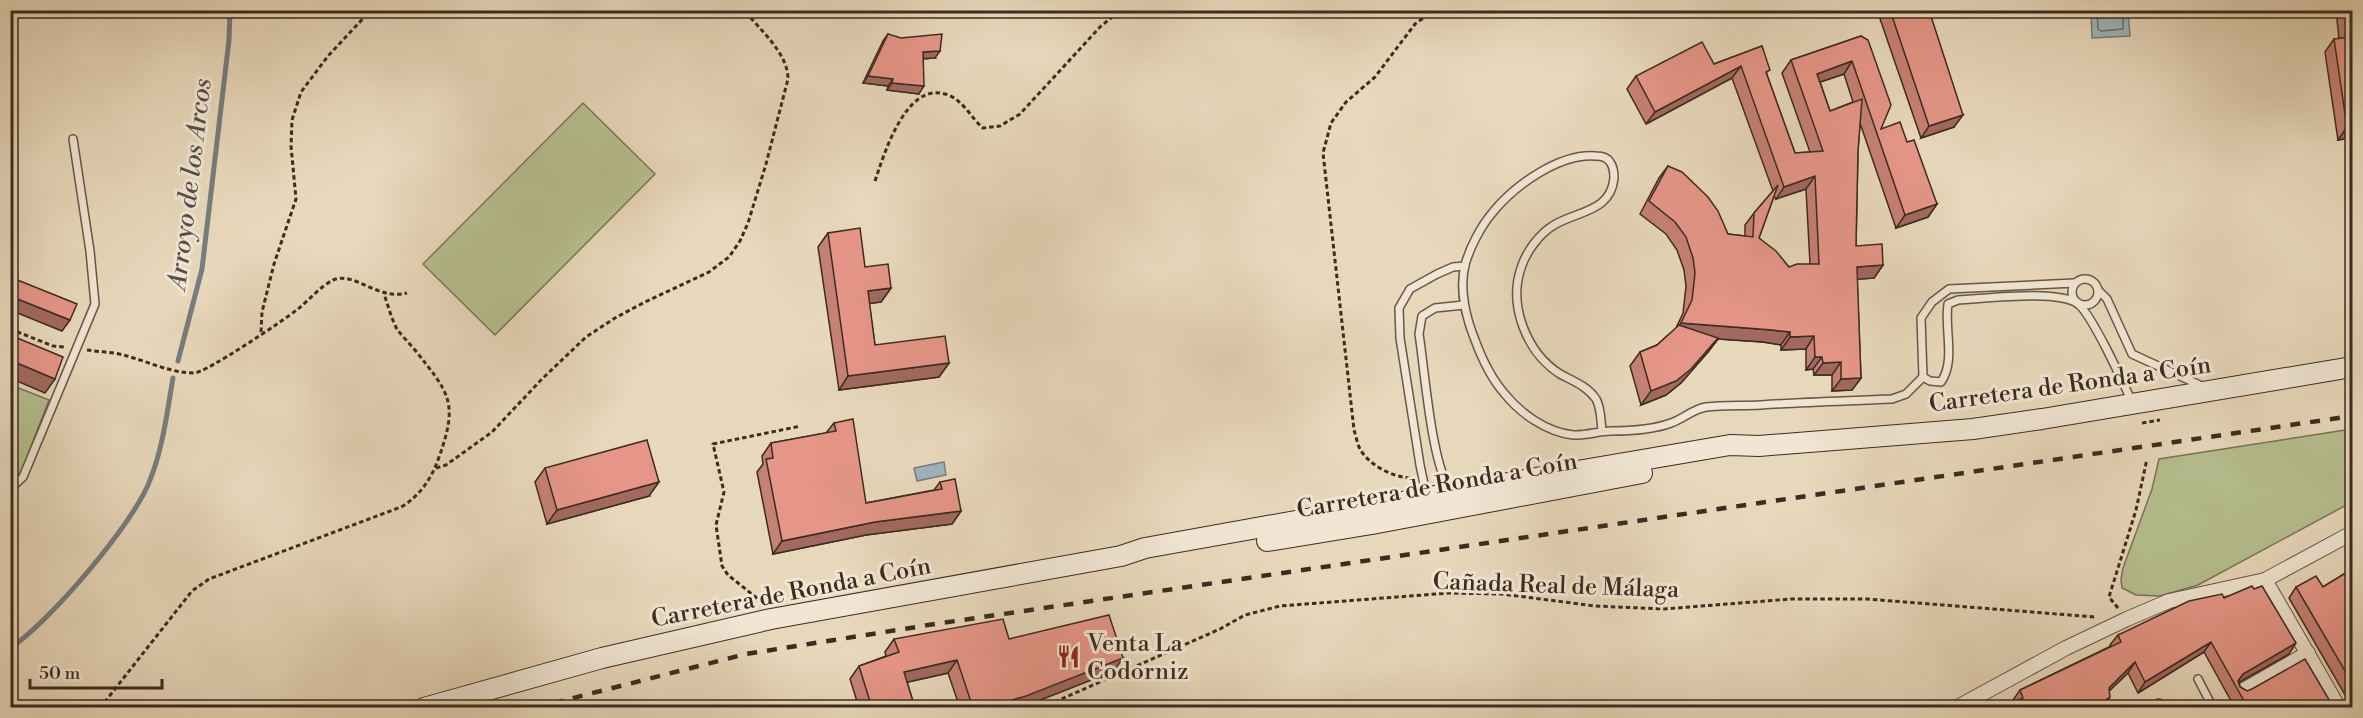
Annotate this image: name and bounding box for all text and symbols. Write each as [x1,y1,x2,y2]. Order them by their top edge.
water label: Arroyo de los Arcos [161,76,219,294]
street label: Carretera de Ronda a Coín [1927,350,2213,420]
street label: Carretera de Ronda a Coín [1295,447,1580,525]
street label: Carretera de Ronda a Coín [649,551,934,635]
street label: Cañada Real de Málaga [1432,567,1680,605]
place label: Venta La Codorniz [1086,629,1189,687]
restaurant icon: Venta La Codorniz [1056,644,1082,670]
scale bar [30,652,162,690]
text: 50 m [39,662,81,685]

